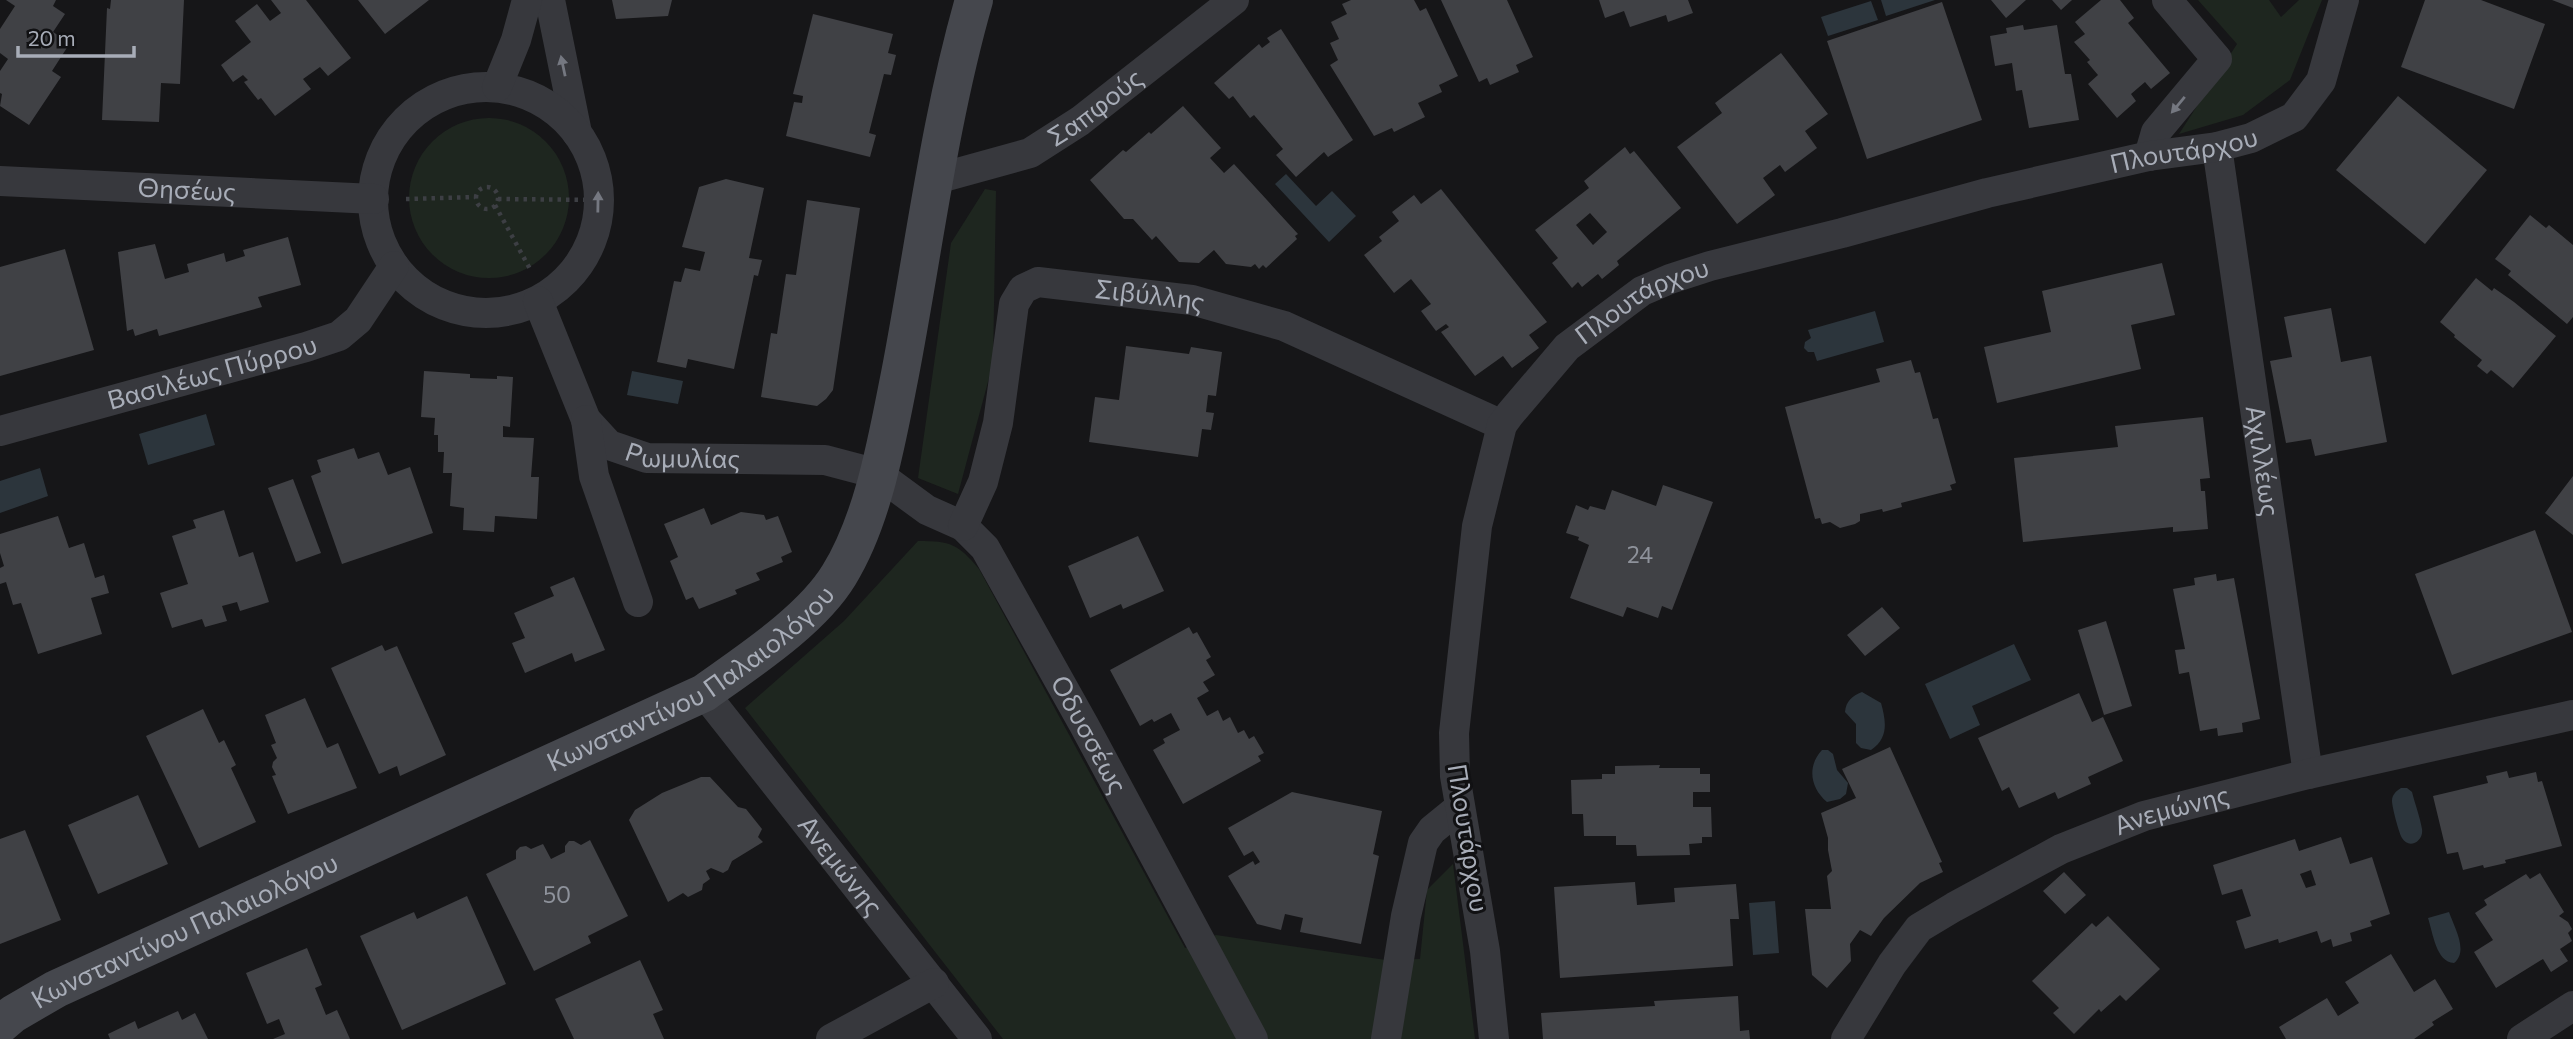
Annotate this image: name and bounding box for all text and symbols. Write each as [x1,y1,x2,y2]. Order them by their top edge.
scale bar [18,14,133,58]
text: 20 m [28,25,76,50]
one-way arrow [558,55,569,77]
street label: Σαπφούς [1041,61,1148,152]
one-way arrow [2170,96,2186,114]
street label: Πλουτάρχου [2107,120,2261,178]
street label: Θησέως [137,171,237,206]
one-way arrow [592,191,603,213]
street label: Πλουτάρχου [1568,251,1712,350]
street label: Σιβύλλης [1094,272,1209,317]
street label: Βασιλέως Πύρρου [104,328,320,415]
street label: Αχιλλέως [2241,403,2287,518]
street label: Ρωμυλίας [622,435,740,473]
house number: 24 [1627,540,1653,568]
street label: Κωνσταντίνου Παλαιολόγου [541,579,840,777]
street label: Οδυσσέως [1045,669,1135,798]
street label: Πλουτάρχου [1442,761,1496,914]
street label: Ανεμώνης [2109,778,2232,840]
street label: Ανεμώνης [793,809,890,921]
street label: Κωνσταντίνου Παλαιολόγου [25,846,342,1014]
house number: 50 [543,880,571,908]

